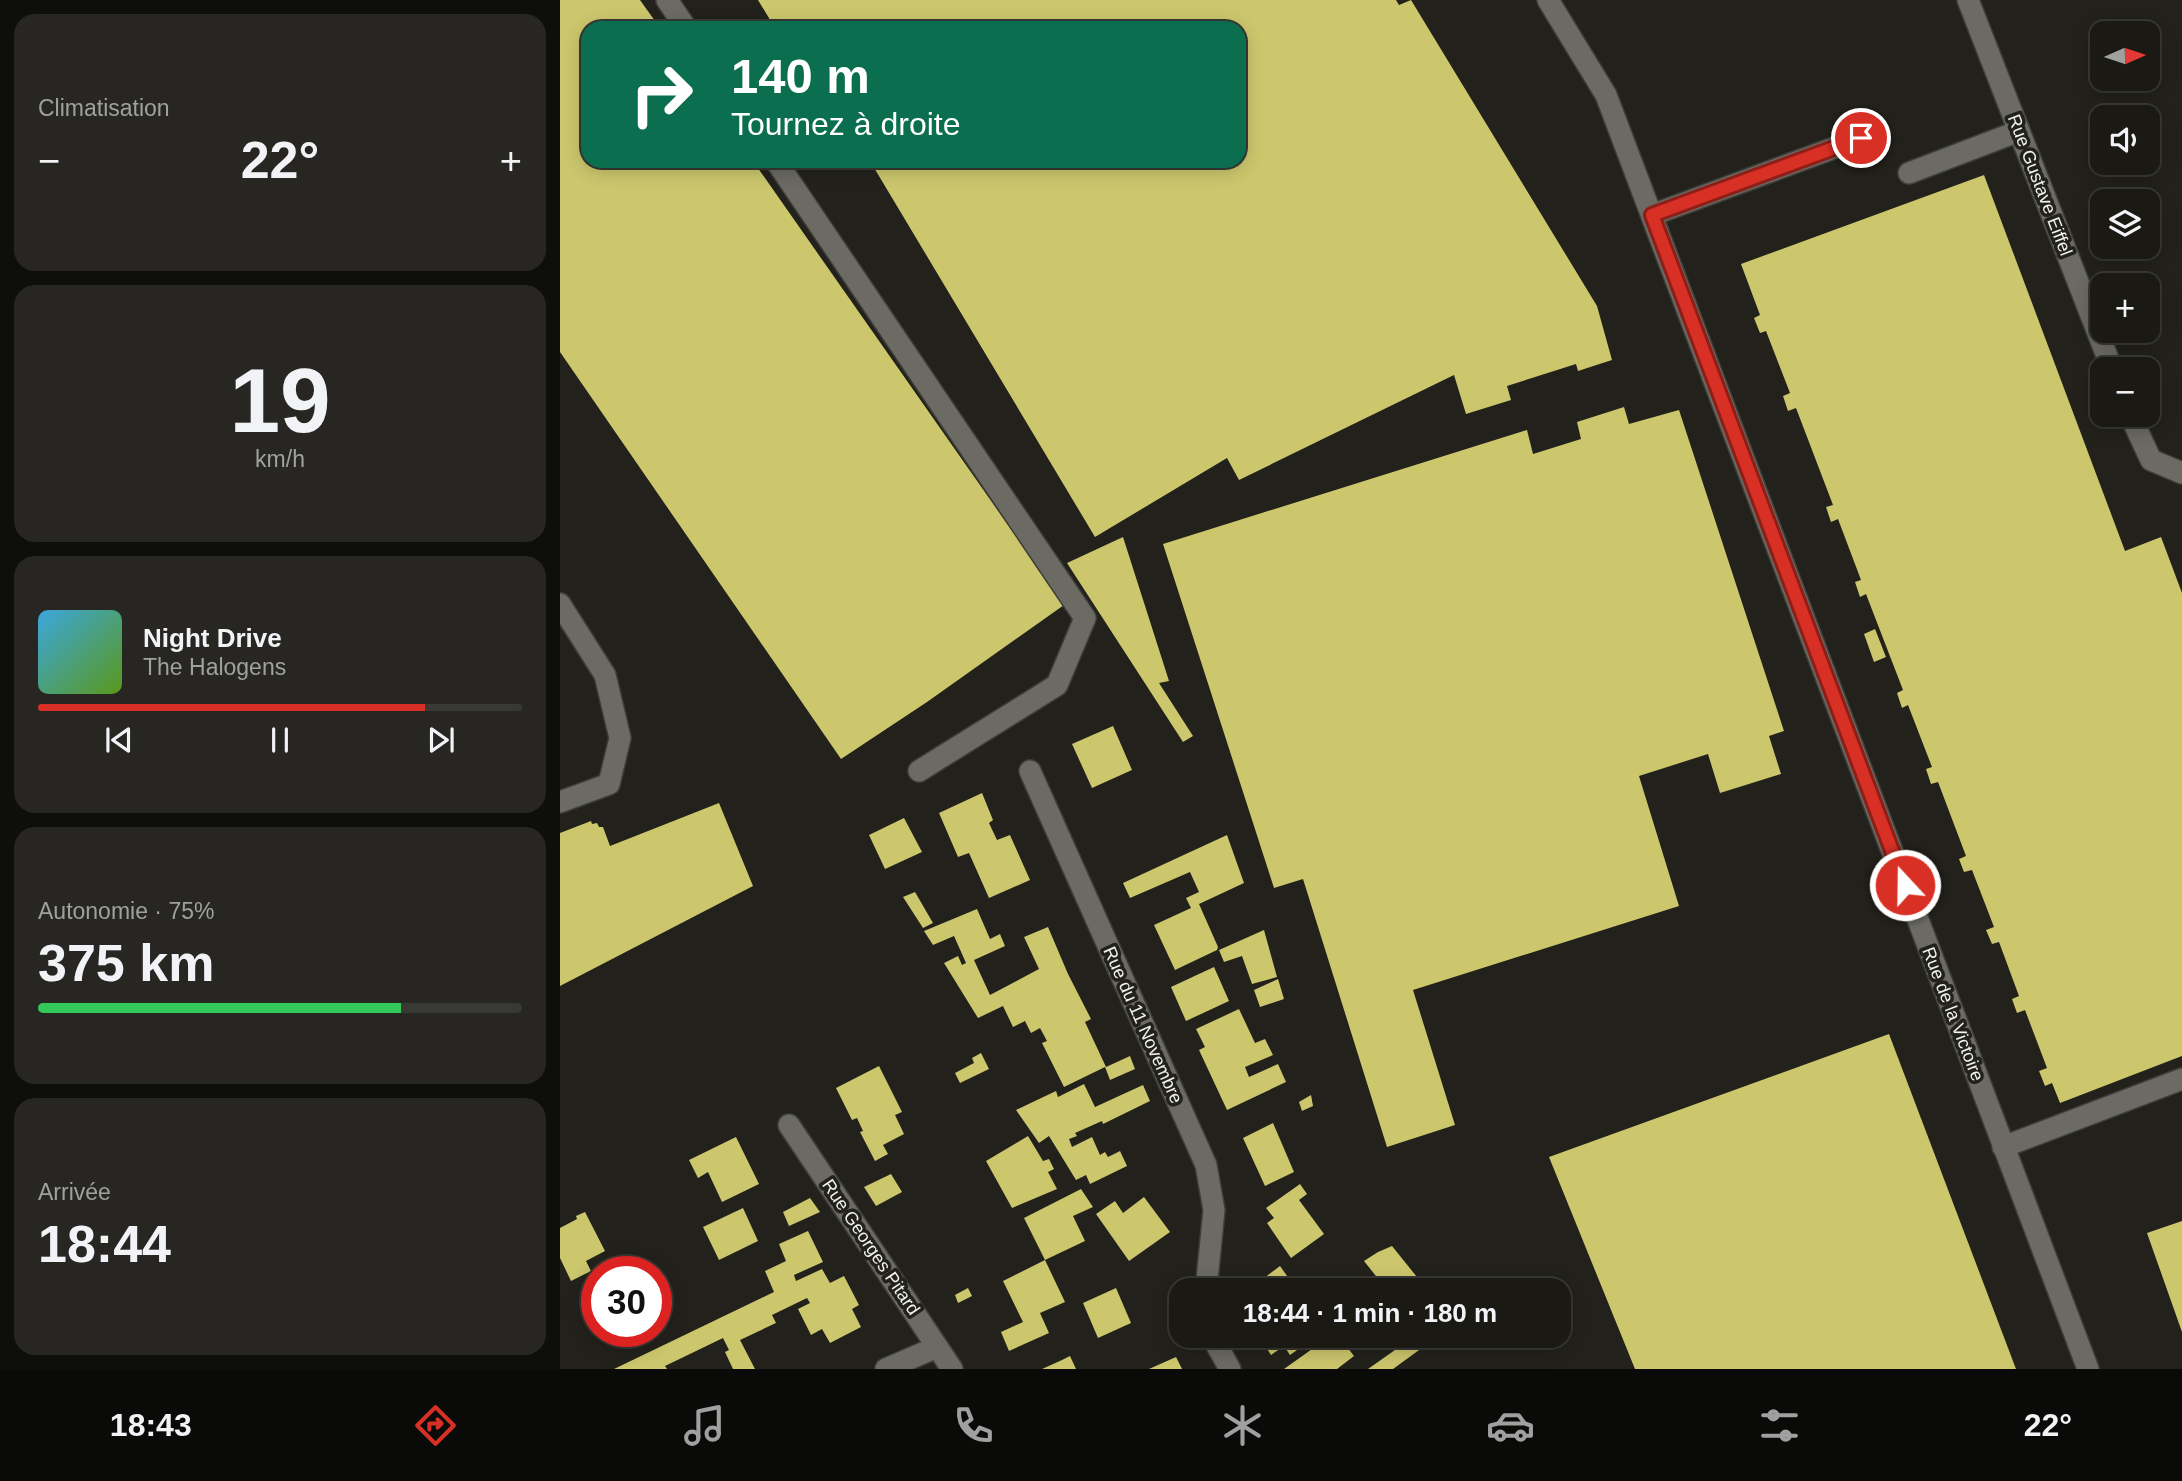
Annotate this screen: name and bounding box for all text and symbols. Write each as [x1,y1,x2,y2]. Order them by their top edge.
north arrow [2090,21,2160,91]
map controls [2090,21,2160,427]
icon: right [616,49,707,140]
text: 140 m [731,49,870,103]
text: Climatisation [38,95,170,121]
button: sound [2090,105,2160,175]
text: Tournez à droite [731,106,960,142]
pin [1831,108,1891,168]
street label: Rue Gustave Eiffel [2004,112,2076,258]
icon: arrive [1842,119,1880,157]
text: 22° [241,131,319,189]
text: − [38,140,60,182]
text: + [500,140,522,182]
button: layers [2090,189,2160,259]
button: + [2090,273,2160,343]
text: 19 [229,350,331,451]
button: − [2090,357,2160,427]
text: km/h [255,446,305,472]
text: Night Drive [143,623,282,653]
text: The Halogens [143,654,286,680]
icon: previous [100,721,138,759]
icon: pause [261,721,299,759]
icon: next [422,721,460,759]
position arrow [1868,848,1942,922]
text: Autonomie · 75% [38,898,214,924]
text: 375 km [38,934,214,992]
street label: Rue du 11 Novembre [1099,943,1187,1107]
street label: Rue de la Victoire [1918,944,1988,1084]
street label: Rue Georges Pitard [818,1175,924,1319]
text: Arrivée [38,1179,111,1205]
text: 18:44 [38,1215,171,1273]
speed limit sign: 30 [581,1256,672,1347]
text: 18:44 · 1 min · 180 m [1243,1298,1497,1328]
icon: directions [411,1401,460,1450]
icon: music [680,1401,729,1450]
icon: phone [949,1401,998,1450]
icon: climate [1218,1401,1267,1450]
icon: car [1486,1401,1535,1450]
icon: filters [1755,1401,1804,1450]
text: 18:43 [110,1407,192,1443]
text: 22° [2024,1407,2072,1443]

